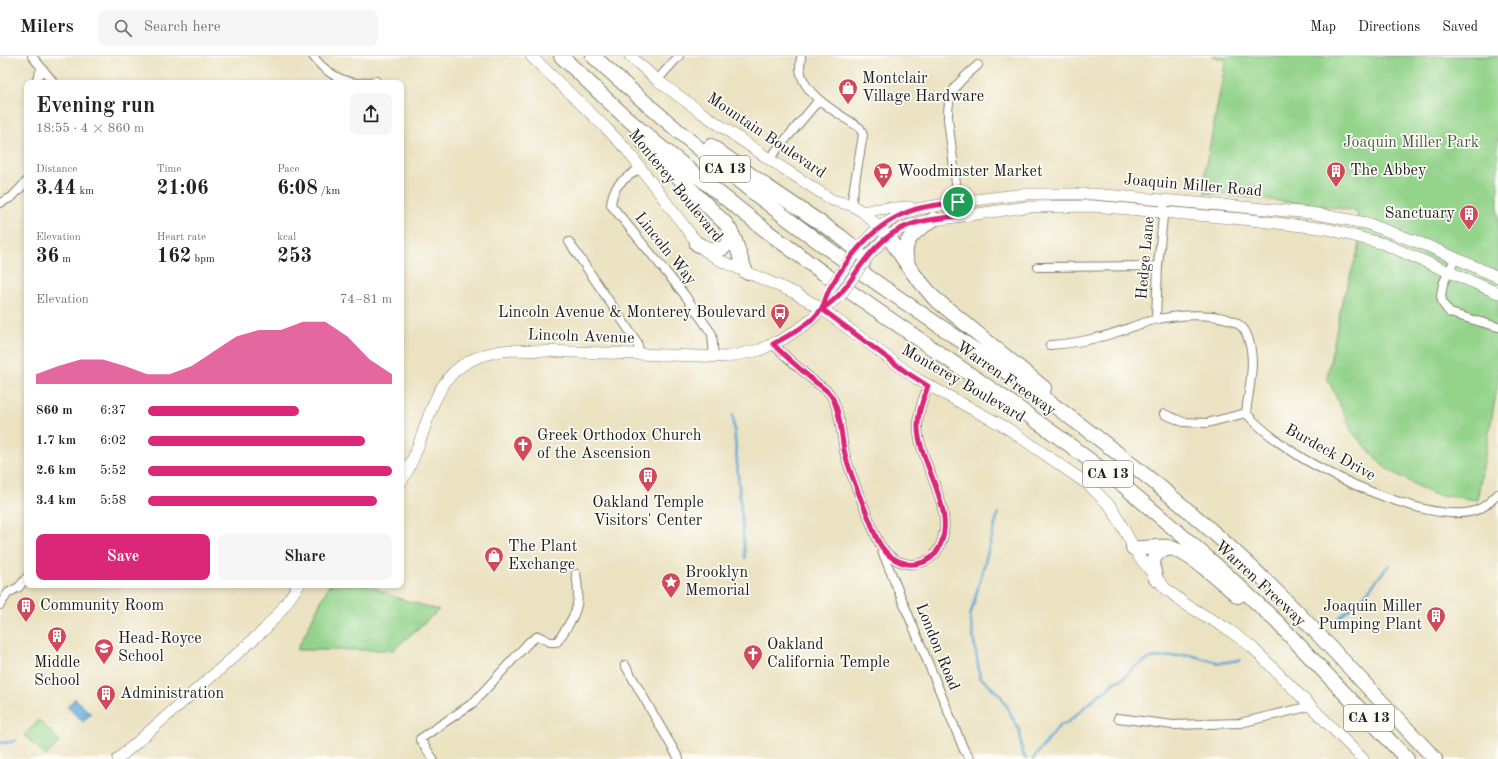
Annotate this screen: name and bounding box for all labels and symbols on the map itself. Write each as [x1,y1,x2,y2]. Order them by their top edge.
place label: Montclair Village Hardware [862,71,984,105]
shop icon: Montclair Village Hardware [837,77,859,105]
street label: Mountain Boulevard [704,90,828,182]
street label: Monterey Boulevard [625,127,725,245]
park label: Joaquin Miller Park [1343,135,1479,151]
road number: CA 13 [700,156,750,182]
building icon: The Abbey [1325,160,1347,188]
supermarket icon: Woodminster Market [872,161,894,189]
place label: The Abbey [1350,163,1427,179]
place label: Woodminster Market [897,164,1043,180]
street label: Joaquin Miller Road [1123,172,1263,200]
pin [941,185,975,219]
building icon: Sanctuary [1458,203,1480,231]
place label: Sanctuary [1384,206,1456,222]
street label: Lincoln Way [631,210,699,289]
street label: Hedge Lane [1134,216,1158,300]
bus stop icon: Lincoln Avenue & Monterey Boulevard [769,302,791,330]
place label: Lincoln Avenue & Monterey Boulevard [498,305,766,321]
street label: Lincoln Avenue [527,327,635,347]
street label: Warren Freeway [953,339,1059,420]
street label: Monterey Boulevard [898,342,1028,426]
street label: Burdeck Drive [1282,422,1378,484]
place label: Greek Orthodox Church of the Ascension [537,428,702,462]
church icon: Greek Orthodox Church of the Ascension [512,434,534,462]
road number: CA 13 [1083,461,1133,487]
building icon: Oakland Temple Visitors' Center [637,465,659,493]
place label: Oakland Temple Visitors' Center [592,495,704,529]
street label: Warren Freeway [1212,538,1309,630]
place label: The Plant Exchange [508,539,578,573]
shop icon: The Plant Exchange [483,545,505,573]
place label: Brooklyn Memorial [685,565,750,599]
place icon: Brooklyn Memorial [660,571,682,599]
building icon: Community Room [15,595,37,623]
place label: Community Room [40,598,164,614]
place label: Joaquin Miller Pumping Plant [1318,599,1422,633]
street label: London Road [912,601,962,693]
building icon: Joaquin Miller Pumping Plant [1425,605,1447,633]
building icon: Middle School [46,625,68,653]
place label: Head-Royce School [118,631,202,665]
school or university icon: Head-Royce School [93,637,115,665]
place label: Oakland California Temple [767,637,890,671]
church icon: Oakland California Temple [742,643,764,671]
place label: Middle School [34,655,80,689]
building icon: Administration [95,683,117,711]
place label: Administration [120,686,224,702]
road number: CA 13 [1344,705,1394,731]

